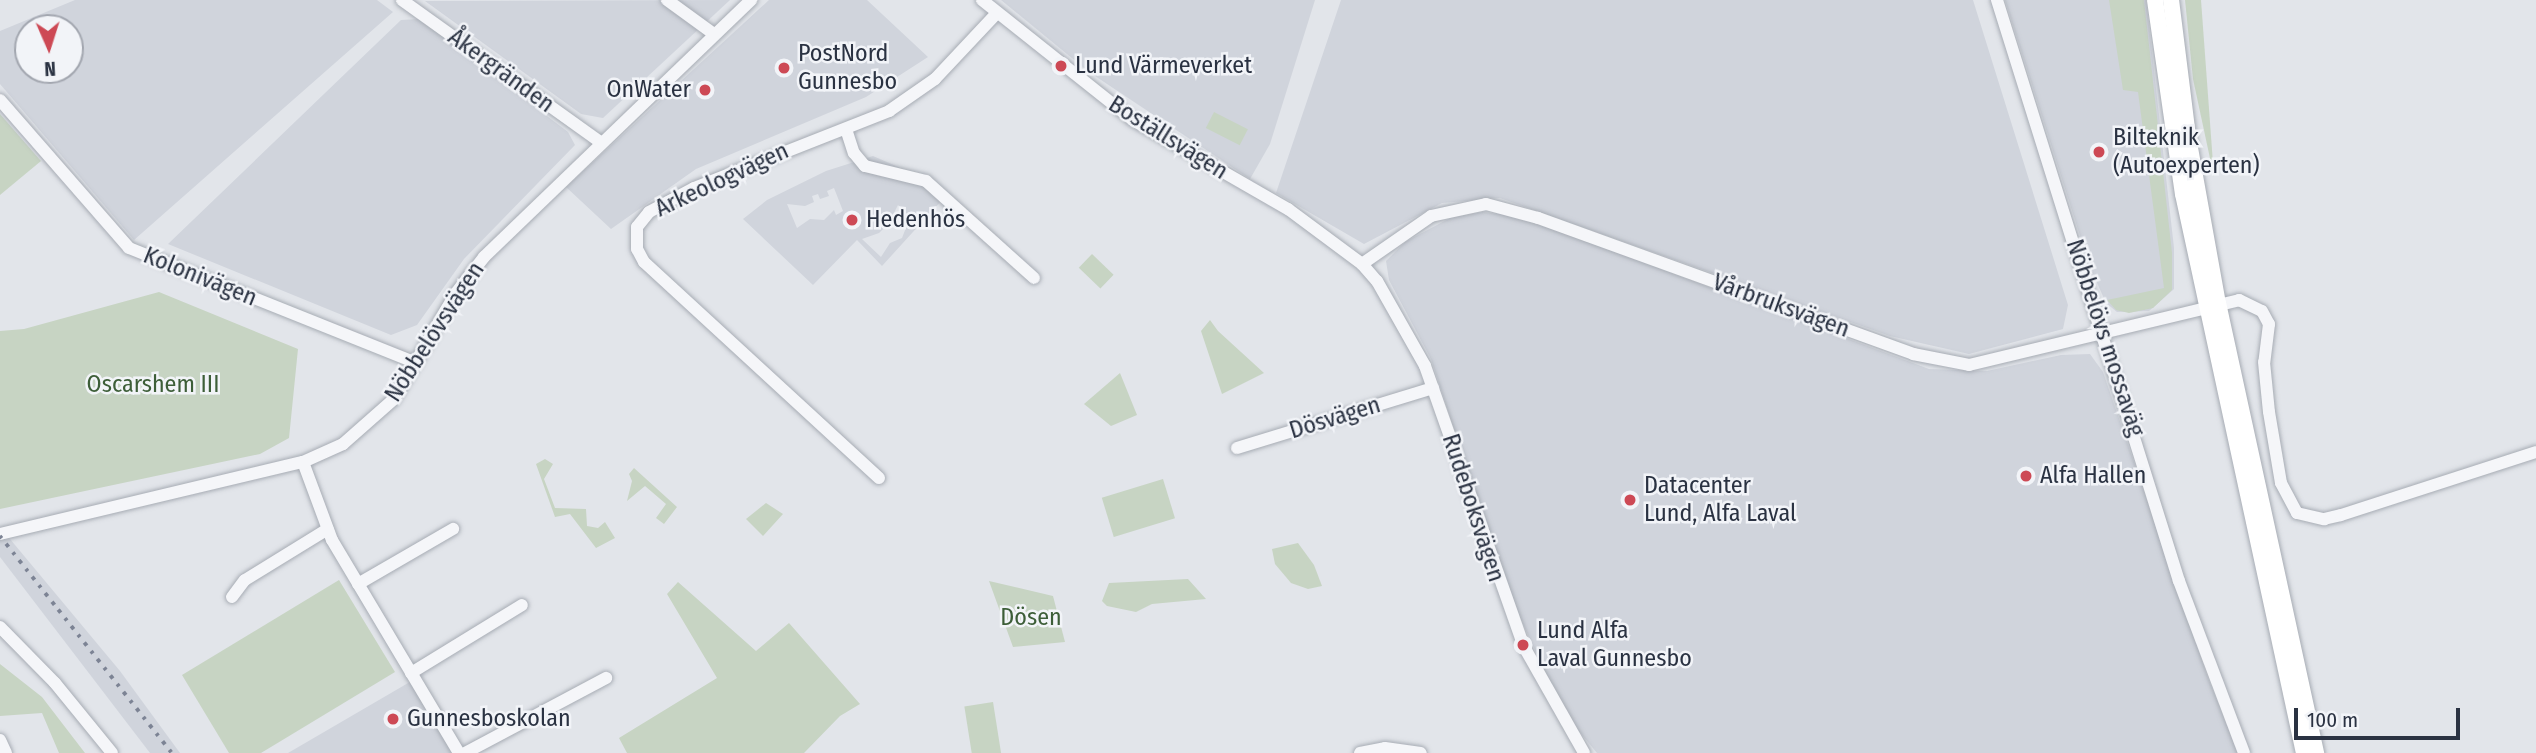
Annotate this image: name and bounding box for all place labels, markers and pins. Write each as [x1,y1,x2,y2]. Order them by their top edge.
place label: PostNord Gunnesbo [798,40,897,96]
place label: Lund Värmeverket [1075,52,1252,80]
marker: Lund Värmeverket [1053,58,1069,74]
marker: PostNord Gunnesbo [776,60,792,76]
place label: OnWater [607,76,691,104]
marker: OnWater [697,82,713,98]
place label: Bilteknik (Autoexperten) [2113,124,2260,180]
marker: Bilteknik (Autoexperten) [2091,144,2107,160]
place label: Hedenhös [866,206,965,234]
marker: Hedenhös [844,212,860,228]
place label: Alfa Hallen [2040,462,2146,490]
marker: Alfa Hallen [2018,468,2034,484]
place label: Datacenter Lund, Alfa Laval [1644,472,1796,528]
marker: Datacenter Lund, Alfa Laval [1622,492,1638,508]
place label: Lund Alfa Laval Gunnesbo [1537,617,1692,673]
marker: Lund Alfa Laval Gunnesbo [1515,637,1531,653]
place label: Gunnesboskolan [407,705,571,733]
marker: Gunnesboskolan [385,711,401,727]

